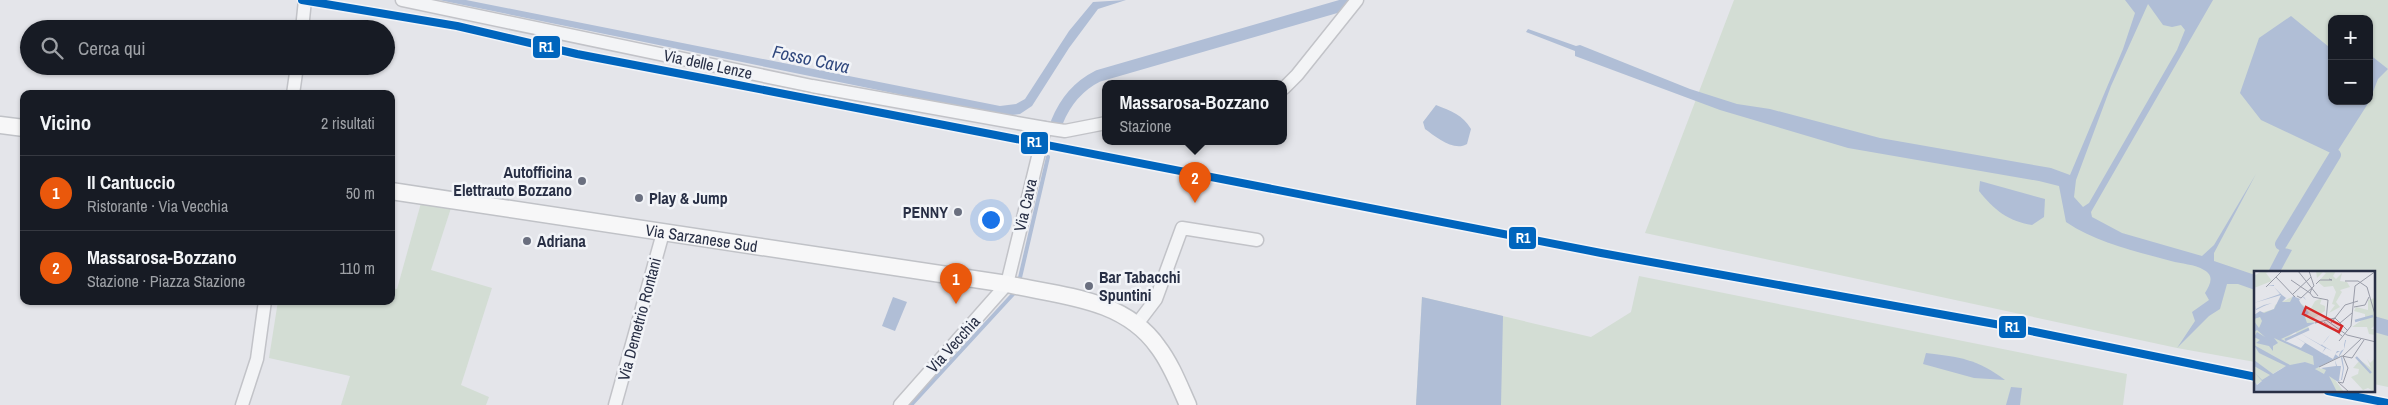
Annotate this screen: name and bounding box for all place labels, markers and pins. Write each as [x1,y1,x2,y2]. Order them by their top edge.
place label: Autofficina Elettrauto Bozzano [453,161,573,201]
pin: 2 [1179,162,1211,203]
marker: Autofficina Elettrauto Bozzano [576,175,588,187]
place label: Play & Jump [649,187,728,209]
marker: Play & Jump [633,192,645,204]
place label: PENNY [903,201,948,223]
marker: PENNY [952,206,964,218]
place label: Adriana [537,230,587,252]
marker: Adriana [521,235,533,247]
pin: 1 [940,263,972,304]
place label: Bar Tabacchi Spuntini [1099,266,1180,306]
marker: Bar Tabacchi Spuntini [1083,280,1095,292]

